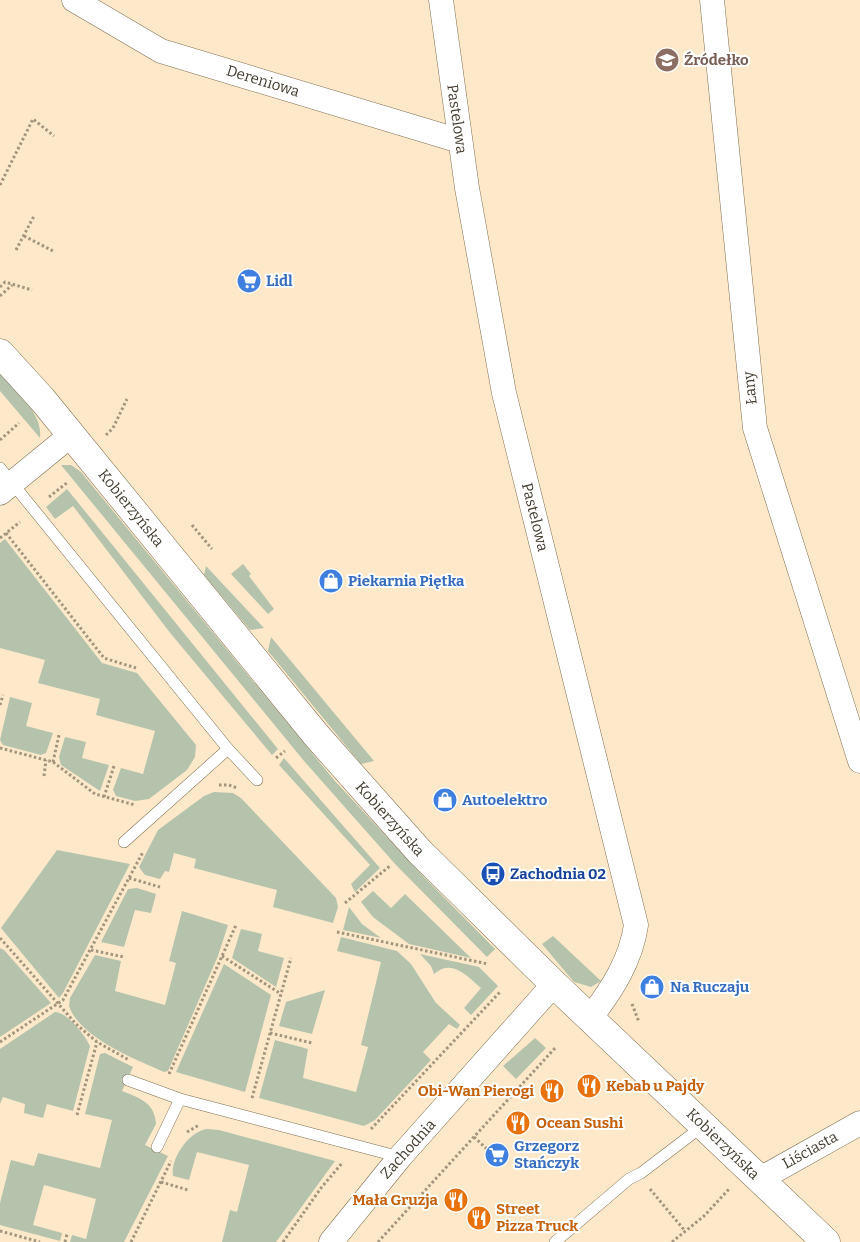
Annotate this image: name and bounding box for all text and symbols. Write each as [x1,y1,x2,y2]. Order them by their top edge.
school or university icon: Źródełko [654,47,680,73]
place label: Źródełko [684,51,749,69]
street label: Dereniowa [224,61,302,101]
street label: Pastelowa [443,83,471,155]
supermarket icon: Lidl [236,268,262,294]
place label: Lidl [266,272,293,290]
street label: Łany [739,370,761,406]
street label: Kobierzyńska [94,466,168,550]
street label: Pastelowa [518,481,552,553]
shop icon: Piekarnia Piętka [318,568,344,594]
place label: Piekarnia Piętka [348,572,465,590]
street label: Kobierzyńska [352,778,428,860]
shop icon: Autoelektro [432,787,458,813]
place label: Autoelektro [462,791,548,809]
bus stop icon: Zachodnia 02 [480,861,506,887]
place label: Zachodnia 02 [510,865,606,883]
shop icon: Na Ruczaju [639,974,665,1000]
place label: Na Ruczaju [670,978,750,996]
restaurant icon: Kebab u Pajdy [576,1073,602,1099]
place label: Kebab u Pajdy [606,1077,705,1095]
restaurant icon: Obi-Wan Pierogi [539,1078,565,1104]
place label: Obi-Wan Pierogi [418,1082,534,1100]
street label: Kobierzyńska [683,1105,763,1183]
restaurant icon: Ocean Sushi [505,1110,531,1136]
place label: Ocean Sushi [536,1114,624,1132]
street label: Zachodnia [377,1116,439,1182]
street label: Liściasta [779,1127,841,1173]
place label: Grzegorz Stańczyk [514,1137,580,1172]
supermarket icon: Grzegorz Stańczyk [484,1142,510,1168]
restaurant icon: Mała Gruzja [443,1187,469,1213]
place label: Mała Gruzja [353,1191,439,1209]
place label: Street Pizza Truck [496,1200,578,1235]
restaurant icon: Street Pizza Truck [466,1205,492,1231]

